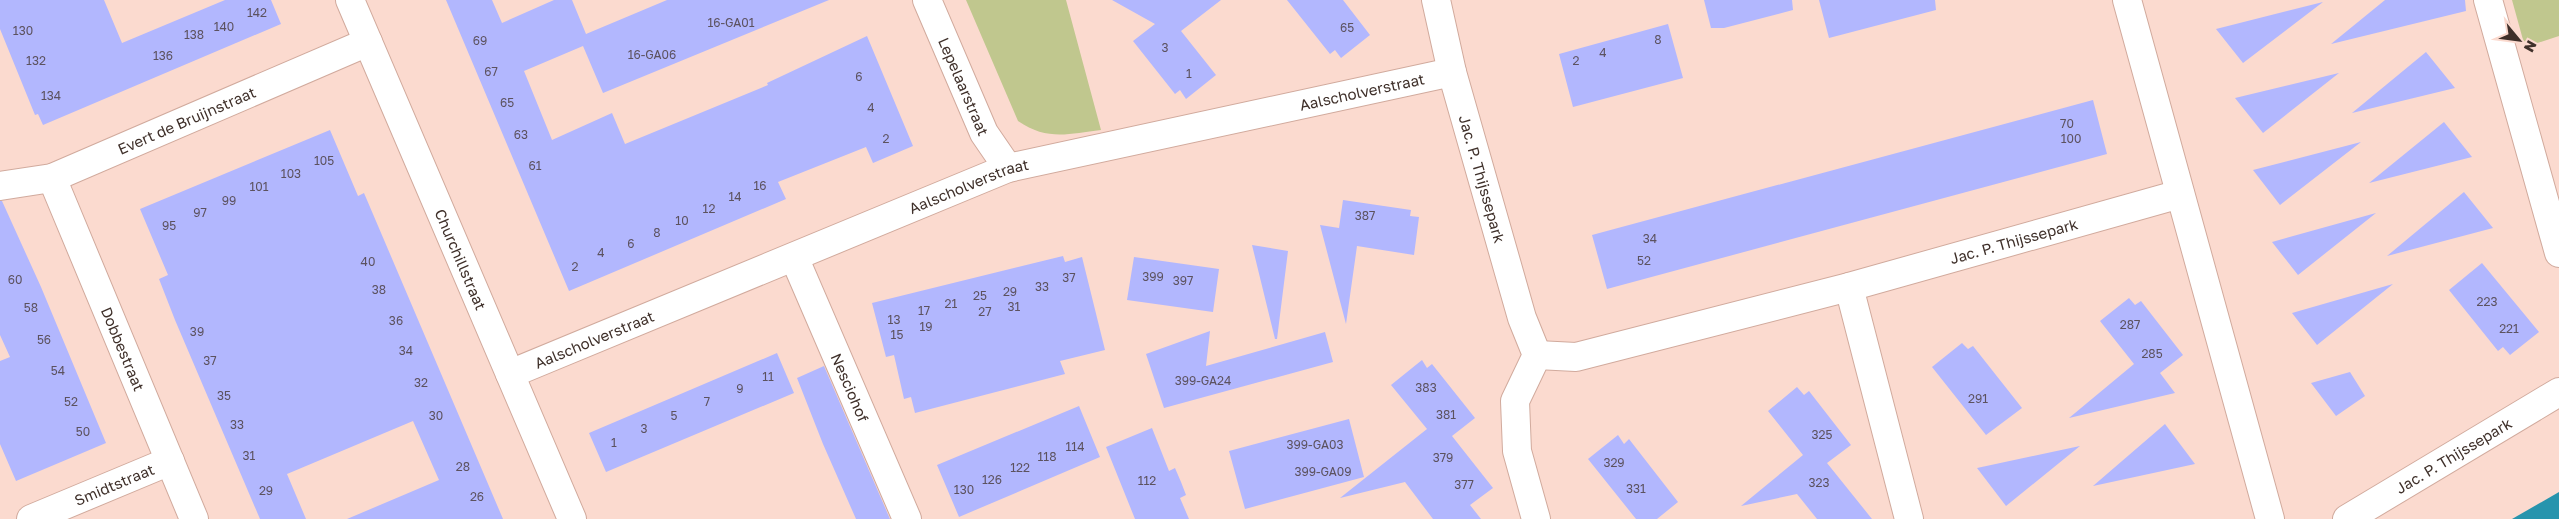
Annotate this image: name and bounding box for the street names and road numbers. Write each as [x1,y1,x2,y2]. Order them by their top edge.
street label: Lepelaarstraat [935,35,993,138]
street label: Aalscholverstraat [1298,69,1426,114]
street label: Evert de Bruijnstraat [115,83,258,158]
street label: Jac. P. Thijssepark [1456,113,1509,246]
street label: Aalscholverstraat [906,155,1030,217]
street label: Churchillstraat [431,206,490,312]
street label: Jac. P. Thijssepark [1948,214,2080,267]
street label: Dobbestraat [98,304,149,393]
street label: Aalscholverstraat [532,307,656,372]
street label: Nesciohof [828,350,873,425]
street label: Jac. P. Thijssepark [2392,413,2515,497]
street label: Smidtstraat [72,460,157,509]

